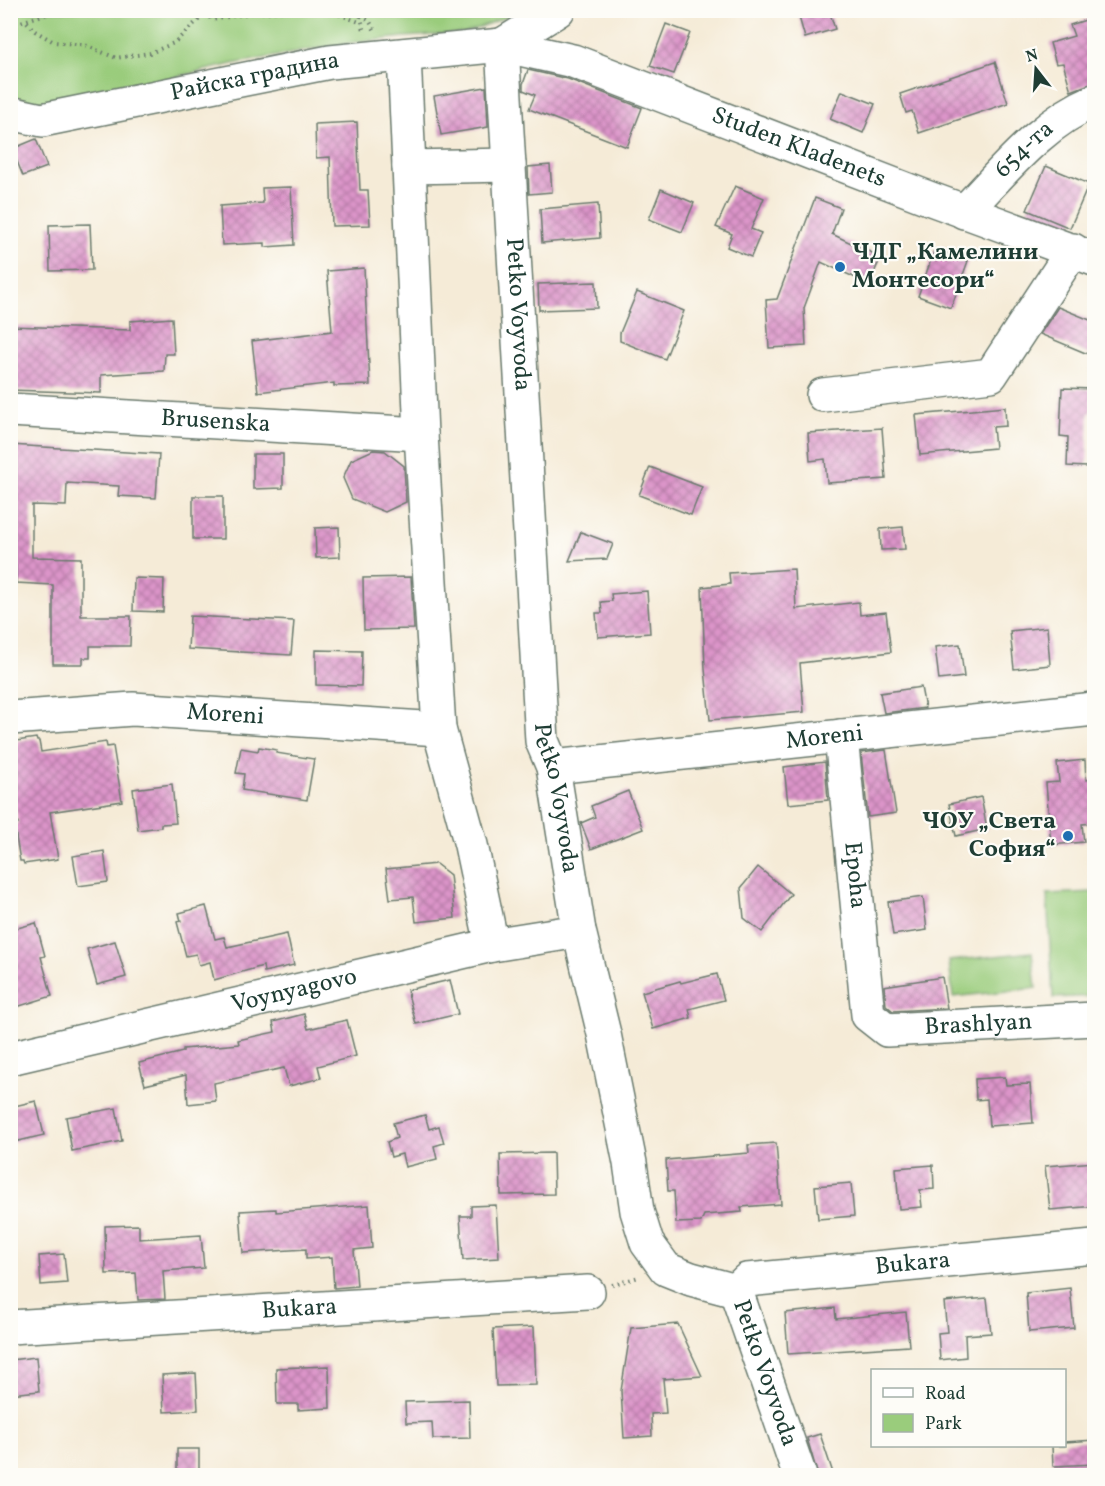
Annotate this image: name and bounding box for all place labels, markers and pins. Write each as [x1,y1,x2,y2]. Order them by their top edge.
place label: ЧДГ „Камелини Монтесори“ [852,236,1038,298]
marker: ЧДГ „Камелини Монтесори“ [833,260,847,274]
place label: ЧОУ „Света София“ [922,805,1056,867]
marker: ЧОУ „Света София“ [1061,829,1075,843]

